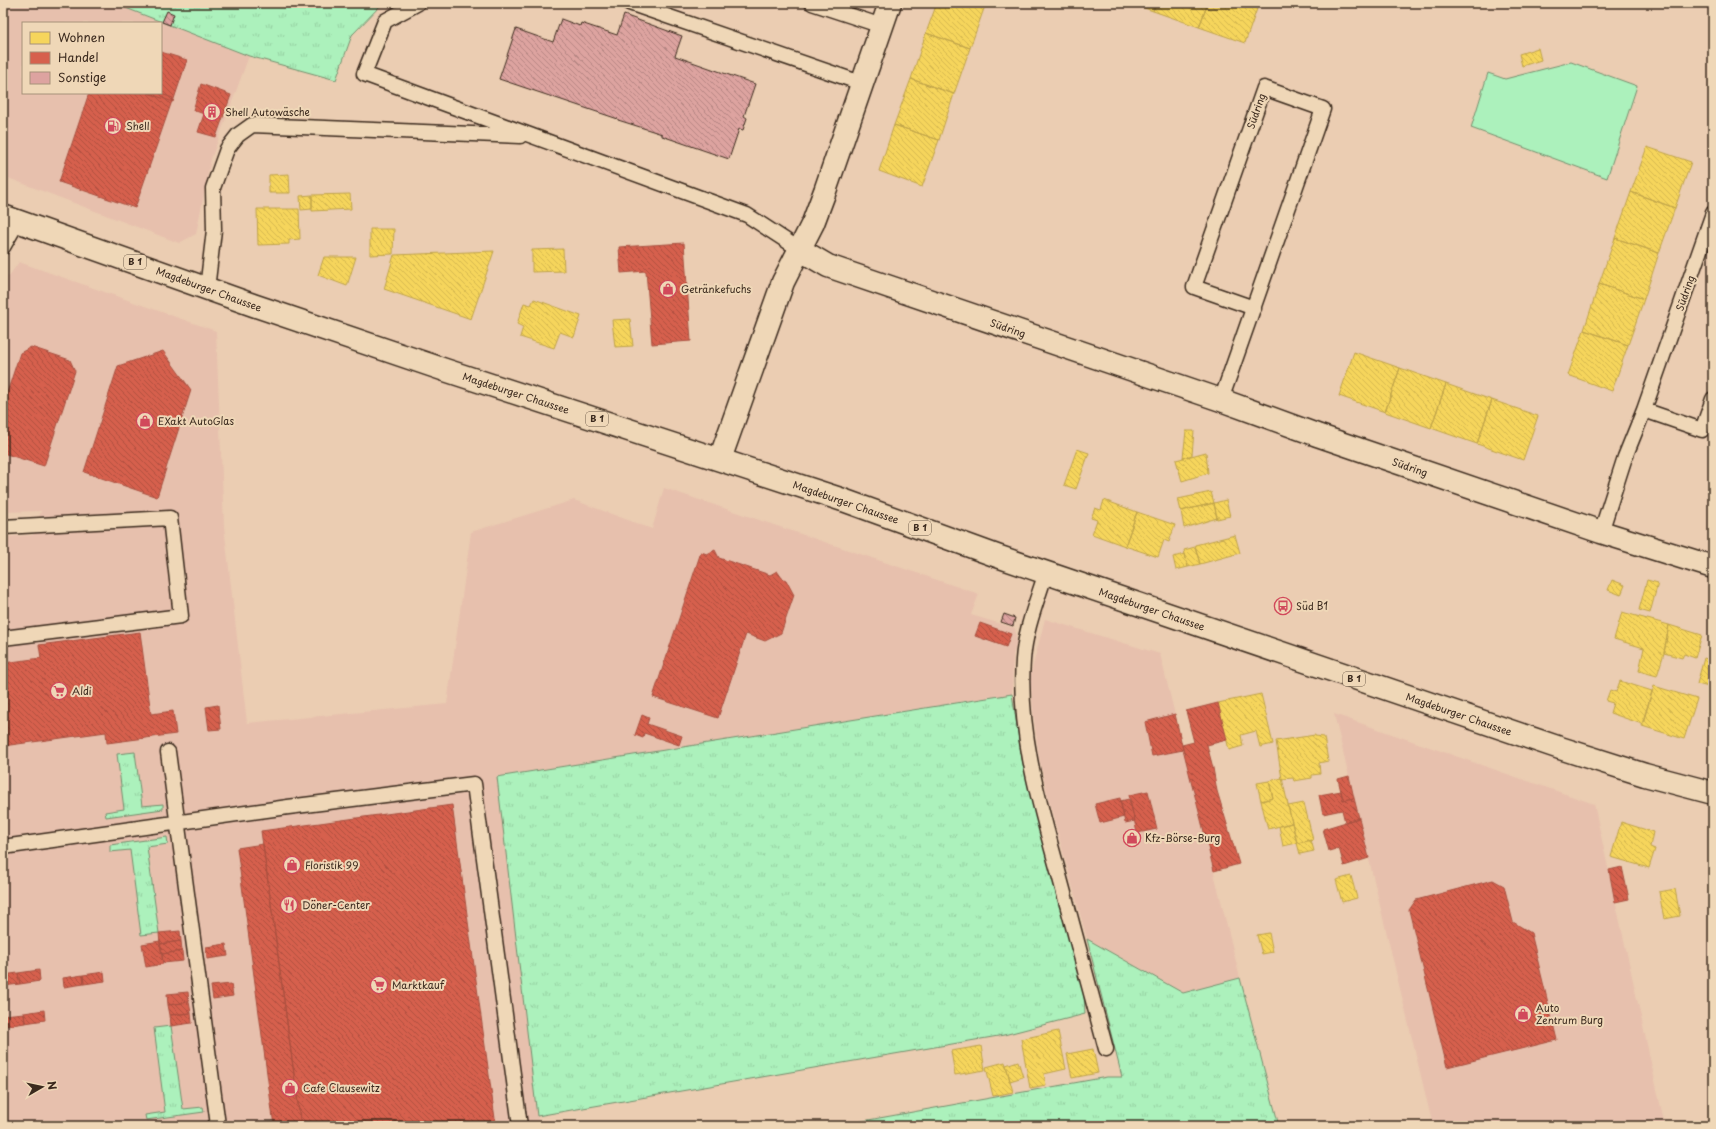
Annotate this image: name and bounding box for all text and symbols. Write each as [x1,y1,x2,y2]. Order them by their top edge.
legend [22,22,162,94]
text: Wohnen [58,28,105,46]
text: Handel [58,48,98,66]
text: Sonstige [58,68,106,86]
street label: Südring [1242,91,1269,131]
building icon: Shell Autowäsche [202,102,222,122]
place label: Shell Autowäsche [225,104,310,119]
fuel station icon: Shell [103,116,123,136]
place label: Shell [126,118,150,133]
road number: B 1 [124,255,146,269]
street label: Magdeburger Chaussee [154,262,264,315]
street label: Südring [1671,273,1698,313]
shop icon: Getränkefuchs [658,279,678,299]
place label: Getränkefuchs [681,281,752,296]
street label: Südring [988,314,1028,341]
street label: Magdeburger Chaussee [461,368,572,417]
shop icon: EXakt AutoGlas [135,411,155,431]
road number: B 1 [586,412,608,426]
place label: EXakt AutoGlas [158,413,234,428]
street label: Südring [1390,453,1430,480]
street label: Magdeburger Chaussee [791,476,902,527]
road number: B 1 [909,521,931,535]
street label: Magdeburger Chaussee [1097,583,1208,634]
bus stop icon: Süd B1 [1273,596,1293,616]
place label: Süd B1 [1296,598,1328,613]
road number: B 1 [1343,672,1365,686]
supermarket icon: Aldi [49,681,69,701]
place label: Aldi [72,683,92,698]
street label: Magdeburger Chaussee [1404,688,1515,739]
shop icon: Kfz-Börse-Burg [1122,828,1142,848]
place label: Kfz-Börse-Burg [1145,830,1221,845]
shop icon: Floristik 99 [282,855,302,875]
place label: Floristik 99 [305,857,358,872]
restaurant icon: Döner-Center [279,895,299,915]
place label: Döner-Center [302,897,370,912]
supermarket icon: Marktkauf [369,975,389,995]
place label: Marktkauf [392,977,445,992]
place label: Auto Zentrum Burg [1536,1000,1603,1027]
shop icon: Auto Zentrum Burg [1513,1004,1533,1024]
north arrow [22,1067,62,1107]
shop icon: Cafe Clausewitz [280,1078,300,1098]
text: N [43,1080,61,1091]
place label: Cafe Clausewitz [303,1080,380,1095]

